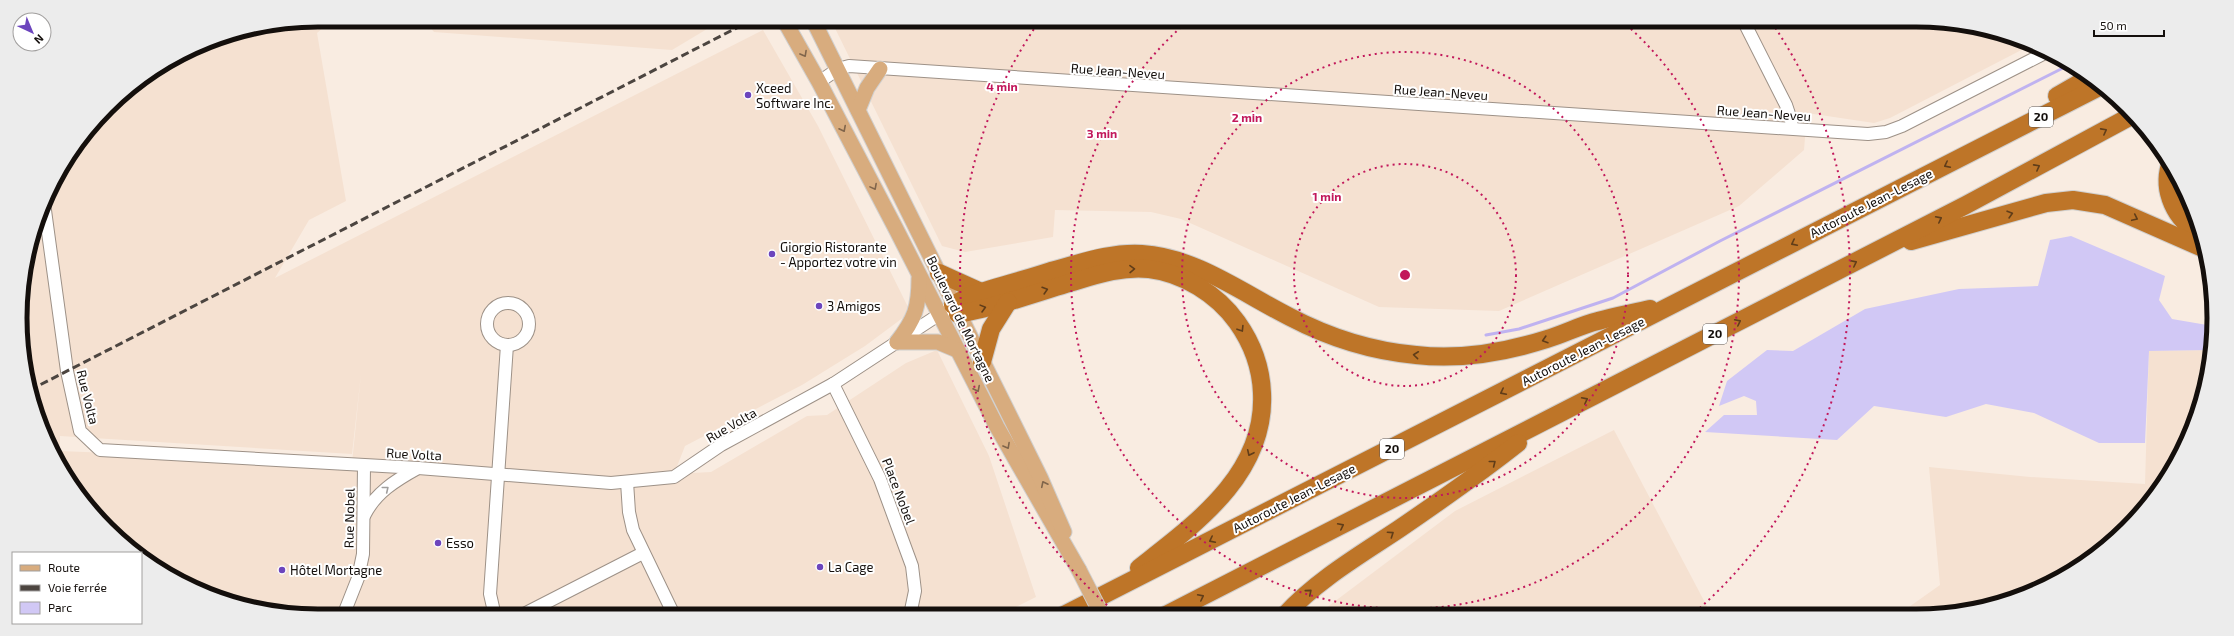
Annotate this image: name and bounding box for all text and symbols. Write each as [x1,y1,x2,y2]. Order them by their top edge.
north arrow [12,12,52,52]
scale bar [2094,12,2164,38]
text: 50 m [2100,18,2127,32]
text: N [32,32,47,47]
one-way arrow [799,50,806,58]
street label: Rue Jean-Neveu [1070,60,1166,82]
text: 4 min [986,79,1018,93]
place label: Xceed Software Inc. [756,80,834,111]
street label: Rue Jean-Neveu [1393,81,1489,103]
marker: Xceed Software Inc. [743,90,753,100]
street label: Rue Jean-Neveu [1716,102,1812,124]
road number: 20 [2029,107,2053,127]
text: 2 min [1232,110,1262,124]
one-way arrow [838,125,846,132]
text: 3 min [1087,126,1117,140]
one-way arrow [2100,128,2108,136]
one-way arrow [1944,160,1951,168]
one-way arrow [2033,164,2040,172]
street label: Autoroute Jean-Lesage [1807,165,1935,241]
one-way arrow [869,183,877,191]
text: 1 min [1313,189,1341,203]
one-way arrow [2006,210,2013,219]
one-way arrow [2131,213,2138,221]
one-way arrow [1935,216,1943,224]
one-way arrow [1790,238,1798,246]
place label: Giorgio Ristorante - Apportez votre vin [780,239,897,270]
marker: Giorgio Ristorante - Apportez votre vin [767,249,777,259]
street label: Boulevard de Mortagne [924,253,998,385]
one-way arrow [1849,260,1857,268]
one-way arrow [1129,265,1135,273]
centre of rings [1398,268,1412,282]
one-way arrow [1042,286,1049,295]
place label: 3 Amigos [827,298,881,314]
marker: 3 Amigos [814,301,824,311]
one-way arrow [979,304,986,313]
street label: Autoroute Jean-Lesage [1519,313,1647,389]
one-way arrow [1734,319,1741,327]
road number: 20 [1703,324,1727,344]
one-way arrow [1237,325,1244,332]
one-way arrow [1541,335,1548,344]
one-way arrow [1413,351,1419,360]
street label: Rue Volta [74,368,102,426]
one-way arrow [972,385,980,393]
one-way arrow [1500,387,1507,395]
one-way arrow [1580,397,1588,405]
street label: Rue Volta [703,404,759,446]
road number: 20 [1380,439,1404,459]
one-way arrow [1002,442,1010,449]
street label: Rue Volta [386,445,442,463]
one-way arrow [1247,449,1255,456]
street label: Place Nobel [879,456,919,526]
street label: Autoroute Jean-Lesage [1230,460,1358,536]
one-way arrow [1489,460,1496,467]
one-way arrow [1041,480,1049,488]
one-way arrow [381,486,388,493]
street label: Rue Nobel [340,488,358,548]
one-way arrow [1337,523,1344,530]
one-way arrow [1387,531,1394,539]
place label: Esso [446,535,474,551]
one-way arrow [1209,535,1217,542]
marker: Esso [433,538,443,548]
legend [12,552,142,624]
place label: La Cage [828,559,873,575]
text: Route [48,560,80,574]
place label: Hôtel Mortagne [290,562,382,578]
marker: La Cage [815,562,825,572]
marker: Hôtel Mortagne [277,565,287,575]
text: Voie ferrée [48,580,107,594]
one-way arrow [1304,589,1312,596]
one-way arrow [1197,594,1204,602]
text: Parc [48,600,72,614]

